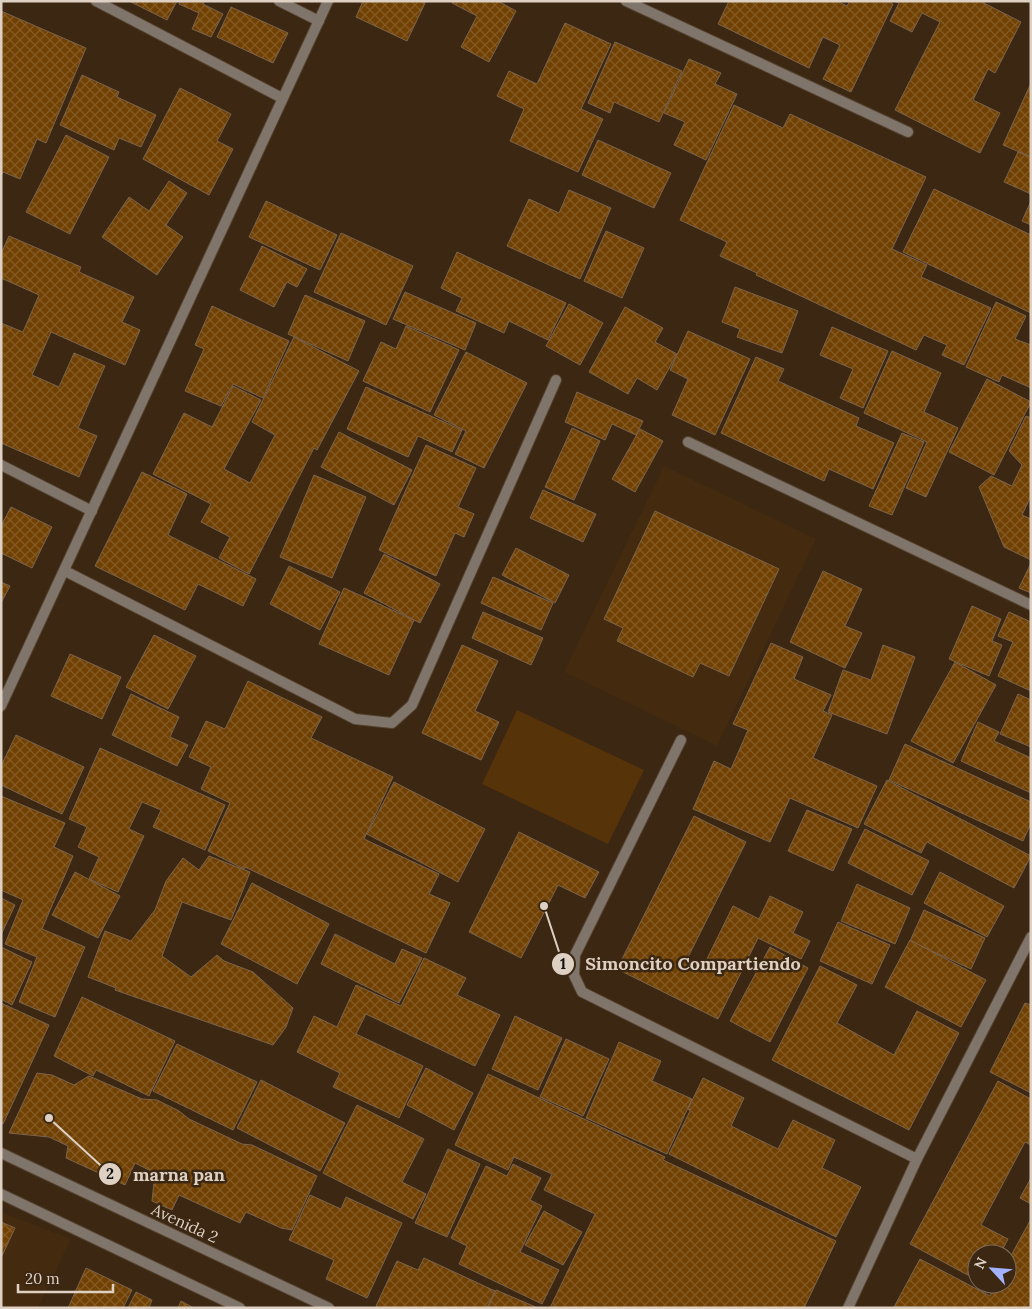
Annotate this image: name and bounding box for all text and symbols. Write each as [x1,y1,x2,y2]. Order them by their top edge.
callout: Simoncito Compartiendo [551,948,811,981]
text: Simoncito Compartiendo [585,952,801,975]
text: 1 [560,954,566,973]
callout: marna pan [98,1158,235,1191]
text: marna pan [133,1163,226,1186]
text: 2 [106,1164,114,1183]
street label: Avenida 2 [148,1198,221,1247]
north arrow [967,1244,1017,1294]
text: N [970,1254,991,1272]
scale bar [18,1262,112,1294]
text: 20 m [25,1269,60,1288]

